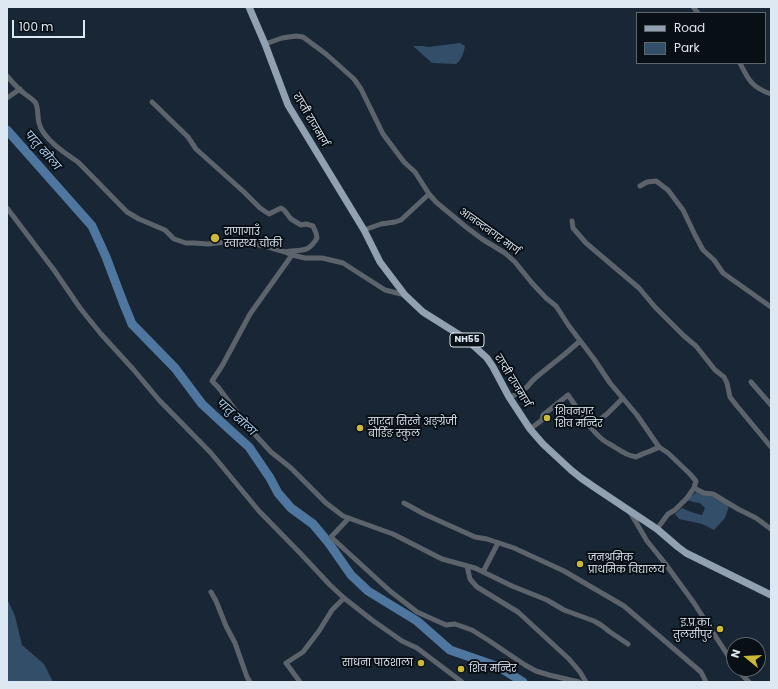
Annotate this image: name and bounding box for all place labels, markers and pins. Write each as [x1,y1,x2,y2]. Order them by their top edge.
place label: राणागाउँ स्वास्थ्य चौकी [224,226,282,250]
marker: राणागाउँ स्वास्थ्य चौकी [209,232,221,244]
place label: शिवनगर शिव मन्दिर [555,406,603,430]
marker: शिवनगर शिव मन्दिर [542,413,552,423]
place label: सारदा सिस्ने अङ्ग्रेजी बोर्डिङ स्कुल [368,416,457,440]
marker: सारदा सिस्ने अङ्ग्रेजी बोर्डिङ स्कुल [355,423,365,433]
place label: जनश्रमिक प्राथमिक विद्यालय [588,552,665,576]
marker: जनश्रमिक प्राथमिक विद्यालय [575,559,585,569]
place label: इ.प्र.का. तुलसीपुर [673,617,712,640]
marker: इ.प्र.का. तुलसीपुर [715,624,725,634]
place label: साधना पाठशाला [342,657,413,669]
marker: साधना पाठशाला [416,658,426,668]
place label: शिव मन्दिर [469,663,517,675]
marker: शिव मन्दिर [456,664,466,674]

